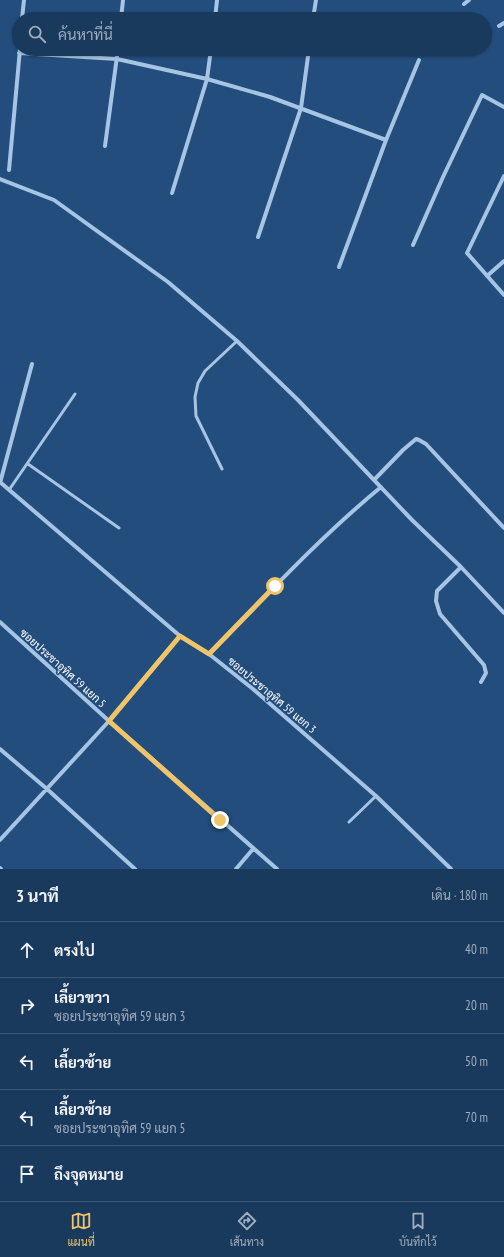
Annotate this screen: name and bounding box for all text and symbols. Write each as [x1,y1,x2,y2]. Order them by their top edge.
search box [12,12,492,56]
icon: search [26,23,48,45]
text: ค้นหาที่นี่ [58,25,113,44]
route start [266,577,284,595]
street label: ซอยประชาอุทิศ 59 แยก 5 [16,626,109,712]
street label: ซอยประชาอุทิศ 59 แยก 3 [224,654,319,738]
route end [211,811,229,829]
text: 3 นาที [16,885,59,907]
text: เดิน · 180 m [431,887,488,904]
icon: ahead [16,939,38,961]
text: ตรงไป [54,941,95,960]
text: 40 m [465,941,488,958]
text: เลี้ยวขวา [54,988,110,1007]
icon: right [16,995,38,1017]
text: 20 m [465,997,488,1014]
text: ซอยประชาอุทิศ 59 แยก 3 [54,1008,185,1025]
icon: left [16,1051,38,1073]
text: เลี้ยวซ้าย [54,1053,111,1072]
text: 50 m [465,1053,488,1070]
text: เลี้ยวซ้าย [54,1100,111,1119]
icon: left [16,1107,38,1129]
text: 70 m [465,1109,488,1126]
text: ซอยประชาอุทิศ 59 แยก 5 [54,1120,185,1137]
icon: arrive [16,1163,38,1185]
text: ถึงจุดหมาย [54,1165,124,1184]
tab: แผนที่ [67,1210,95,1249]
tab: เส้นทาง [230,1210,264,1249]
tab: บันทึกไว้ [399,1210,437,1249]

